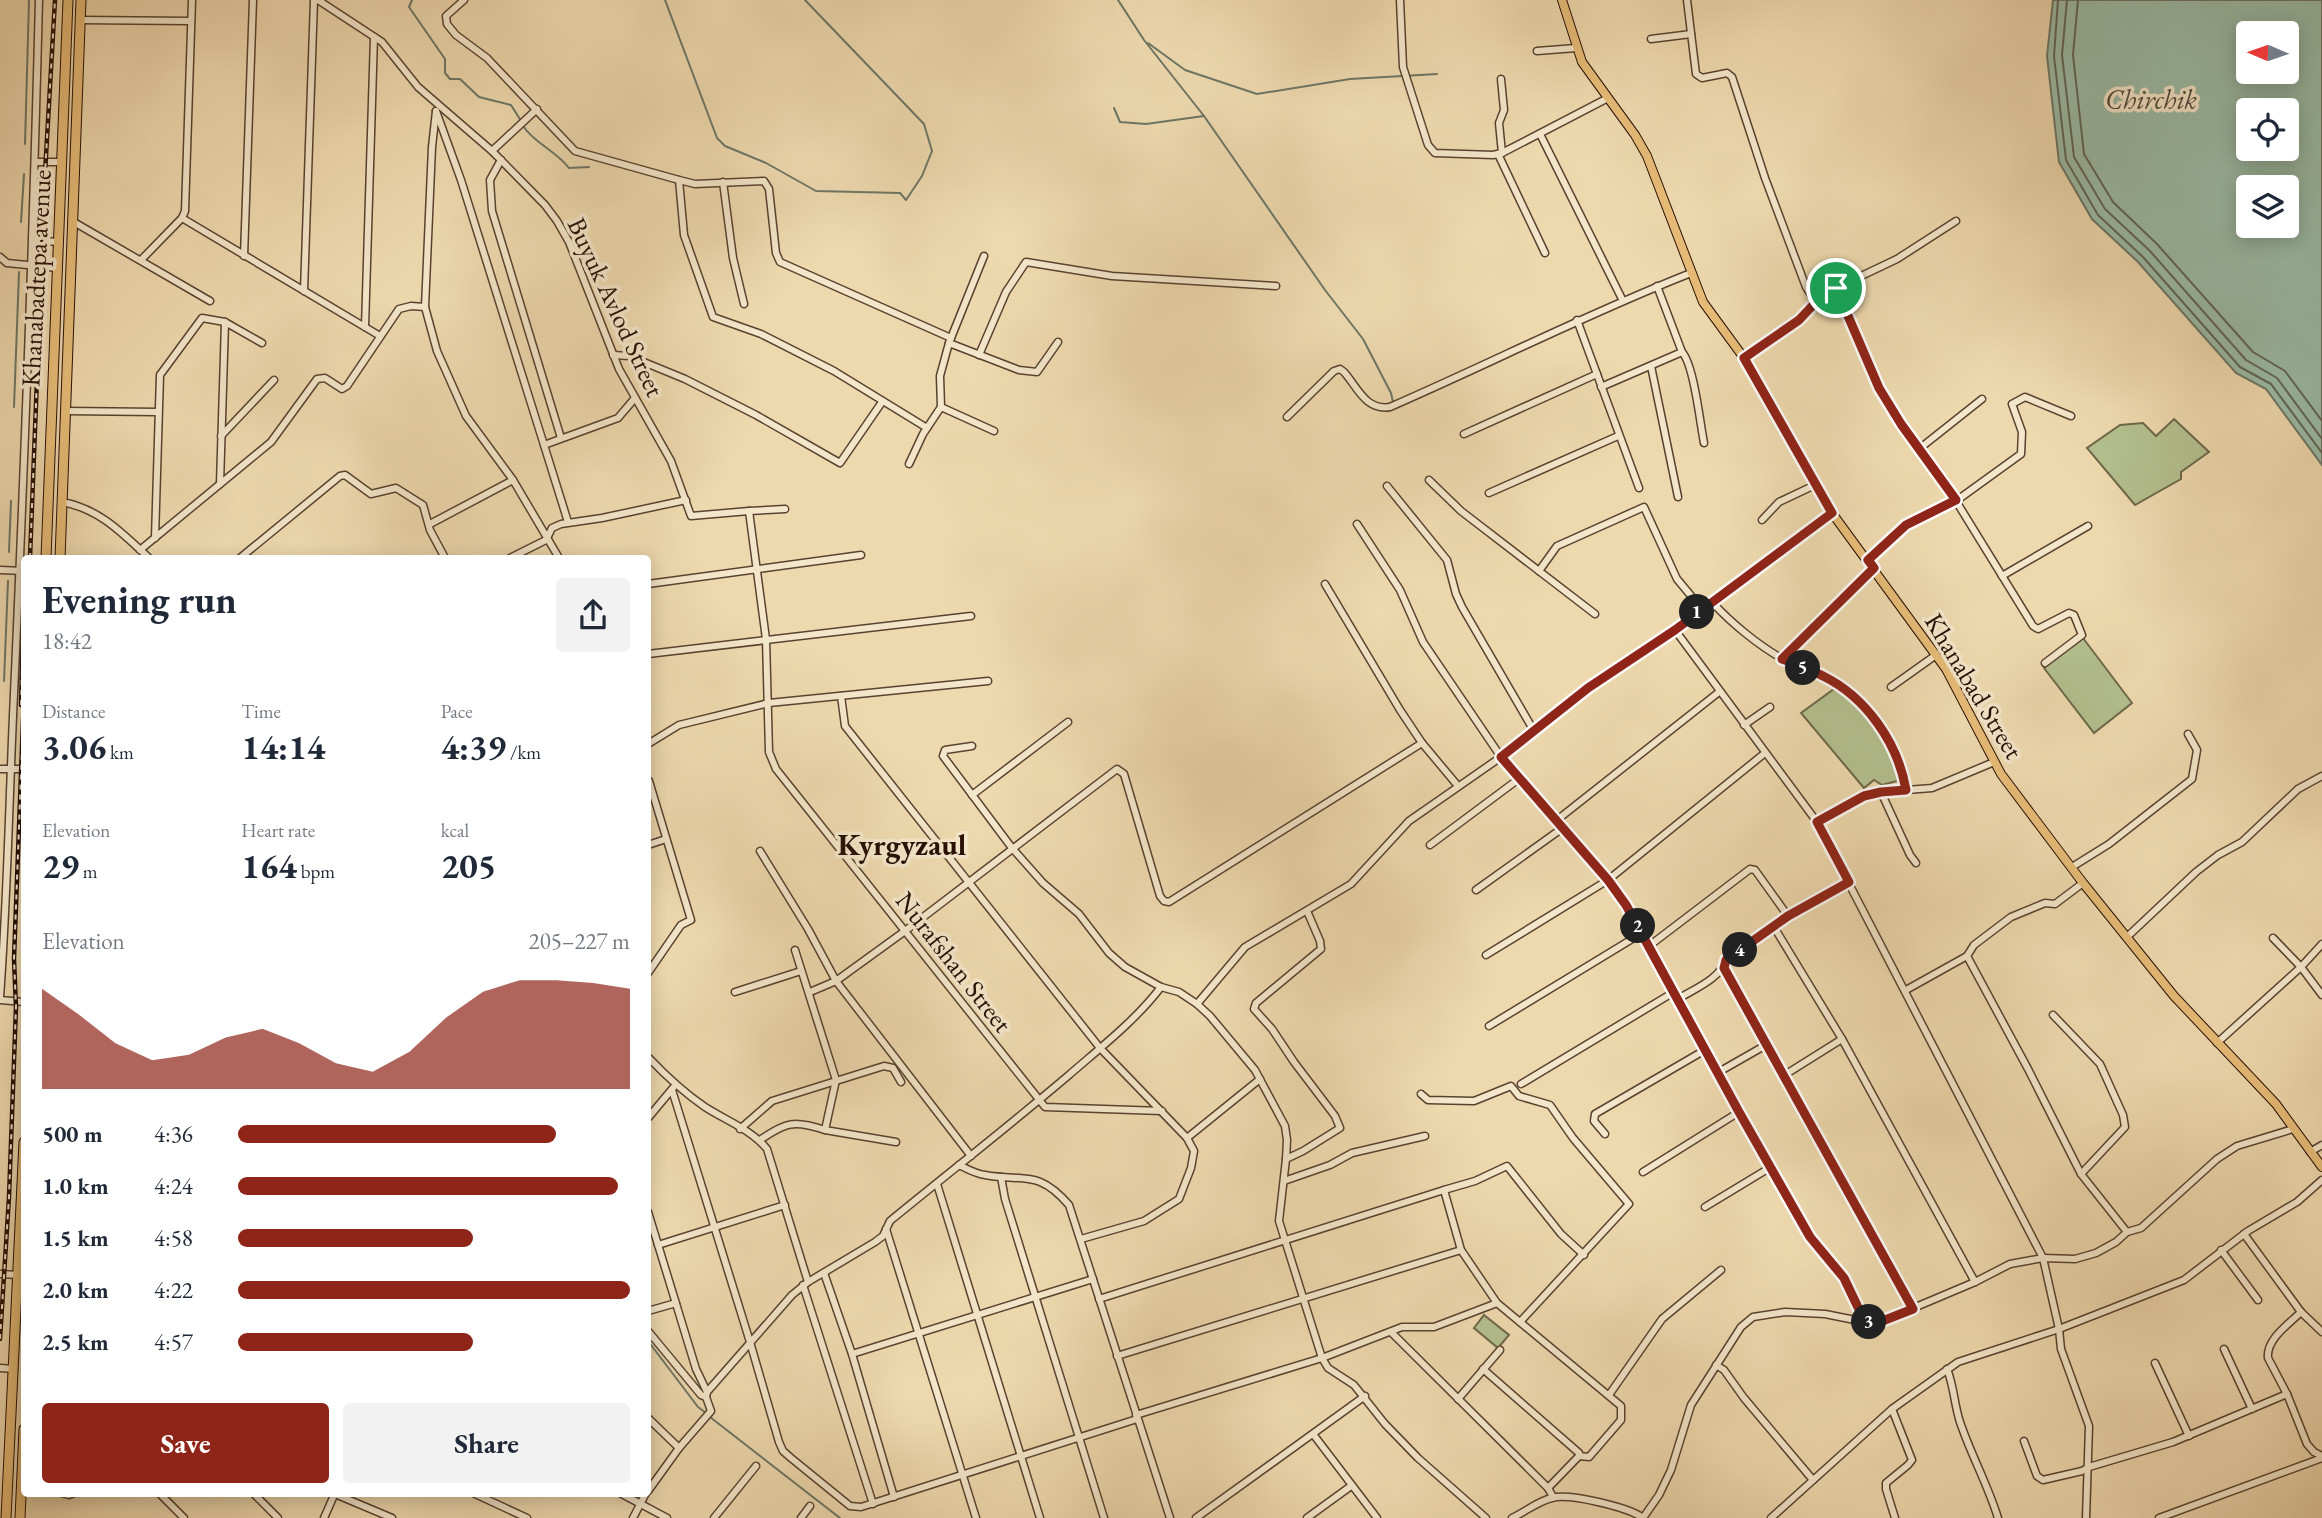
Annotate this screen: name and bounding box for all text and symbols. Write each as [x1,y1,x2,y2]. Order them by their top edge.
north arrow [2236,21,2300,84]
map controls [2236,21,2299,238]
water label: Chirchik [2105,81,2197,117]
button: locate [2236,98,2299,161]
street label: Khanabadtepa avenue [13,169,59,387]
button: layers [2236,175,2299,238]
street label: Buyuk Avlod Street [560,212,672,402]
pin [1806,258,1866,318]
icon: arrive [1817,269,1855,307]
text: Evening run [42,575,237,624]
button: share [556,578,630,652]
pin: 1 [1680,594,1714,630]
text: 1 [1691,599,1702,624]
street label: Khanabad Street [1917,607,2031,765]
text: 18:42 [42,626,92,656]
pin: 5 [1786,650,1820,686]
text: 5 [1797,655,1808,680]
text: Distance [42,699,105,724]
text: Time [241,699,281,724]
text: Pace [441,699,473,724]
text: 3.06 [42,724,106,769]
text: 14:14 [241,724,325,769]
text: 4:39 [441,724,506,769]
text: km [106,740,134,765]
text: /km [506,740,541,765]
text: Elevation [42,818,110,843]
text: Heart rate [241,818,315,843]
text: kcal [441,818,469,843]
district label: Kyrgyzaul [838,825,967,864]
text: 29 [42,843,79,888]
text: 164 [241,843,297,888]
text: 205 [441,843,496,888]
text: m [79,859,98,884]
text: bpm [297,859,335,884]
street label: Nurafshan Street [888,885,1020,1039]
pin: 2 [1620,908,1656,944]
text: 2 [1632,913,1643,938]
text: Elevation [42,926,125,956]
text: 205–227 m [529,926,630,956]
pin: 4 [1722,932,1758,968]
text: 4 [1734,937,1745,962]
text: 500 m [42,1119,103,1149]
text: 4:36 [154,1119,193,1149]
text: 1.0 km [42,1171,109,1201]
text: 4:24 [154,1171,193,1201]
text: 1.5 km [42,1223,109,1253]
text: 4:58 [154,1223,193,1253]
text: 2.0 km [42,1275,109,1305]
text: 4:22 [154,1275,193,1305]
pin: 3 [1852,1304,1886,1340]
text: 3 [1863,1309,1874,1334]
text: 2.5 km [42,1327,109,1357]
text: 4:57 [154,1327,193,1357]
button: Save [42,1403,329,1483]
button: Share [343,1403,630,1483]

